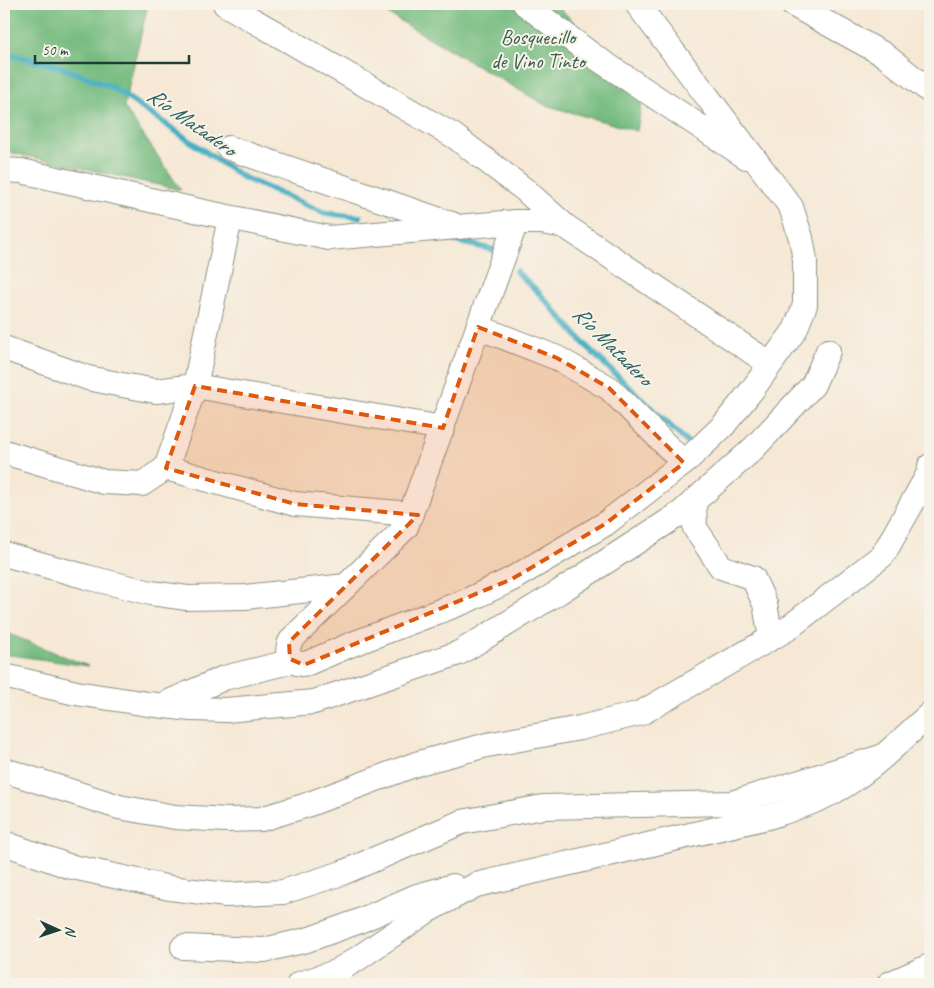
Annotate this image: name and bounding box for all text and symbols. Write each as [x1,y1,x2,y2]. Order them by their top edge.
park label: Bosquecillo de Vino Tinto [491,24,587,74]
scale bar [35,32,189,64]
text: 50 m [42,41,69,60]
water label: Río Matadero [142,81,244,165]
water label: Río Matadero [567,300,661,394]
north arrow [32,906,82,956]
text: N [62,926,79,938]

